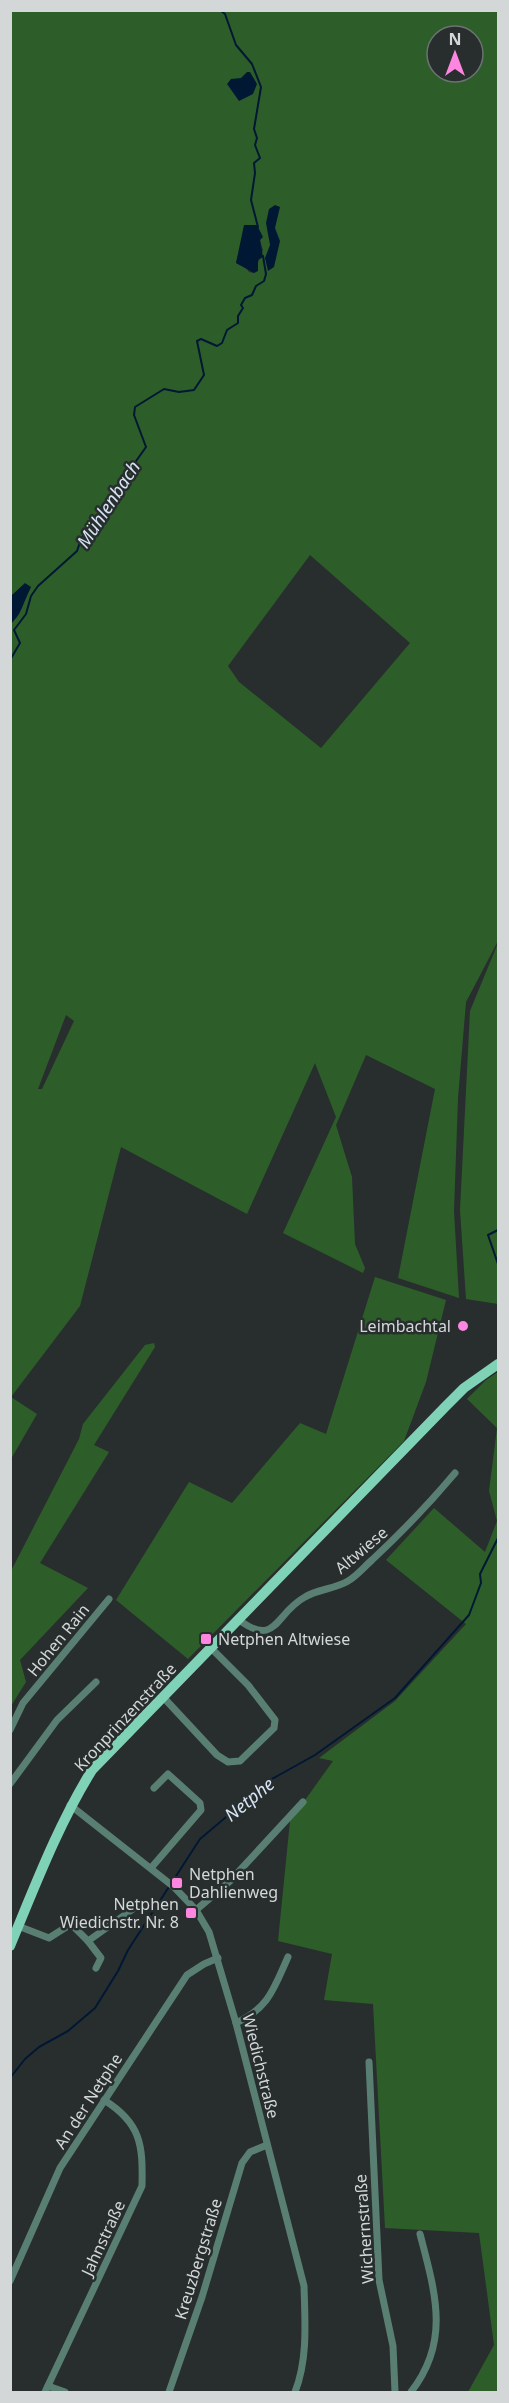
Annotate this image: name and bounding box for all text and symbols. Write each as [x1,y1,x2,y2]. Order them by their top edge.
north arrow [425,24,485,84]
text: N [448,28,462,50]
water label: Mühlenbach [71,456,145,552]
place label: Leimbachtal [359,1315,451,1337]
marker: Leimbachtal [456,1319,470,1333]
street label: Altwiese [330,1521,392,1579]
street label: Hohen Rain [22,1599,94,1681]
place label: Netphen Altwiese [218,1628,350,1650]
marker: Netphen Altwiese [199,1632,213,1646]
street label: Kronprinzenstraße [69,1658,181,1776]
water label: Netphe [219,1772,279,1826]
place label: Netphen Dahlienweg [189,1863,278,1903]
marker: Netphen Dahlienweg [170,1876,184,1890]
place label: Netphen Wiedichstr. Nr. 8 [60,1893,179,1933]
marker: Netphen Wiedichstr. Nr. 8 [184,1906,198,1920]
street label: Wiedichstraße [237,2011,285,2121]
street label: An der Netphe [49,2049,127,2153]
street label: Wichernstraße [349,2173,379,2285]
street label: Kreuzbergstraße [169,2196,227,2322]
street label: Jahnstraße [75,2197,130,2281]

